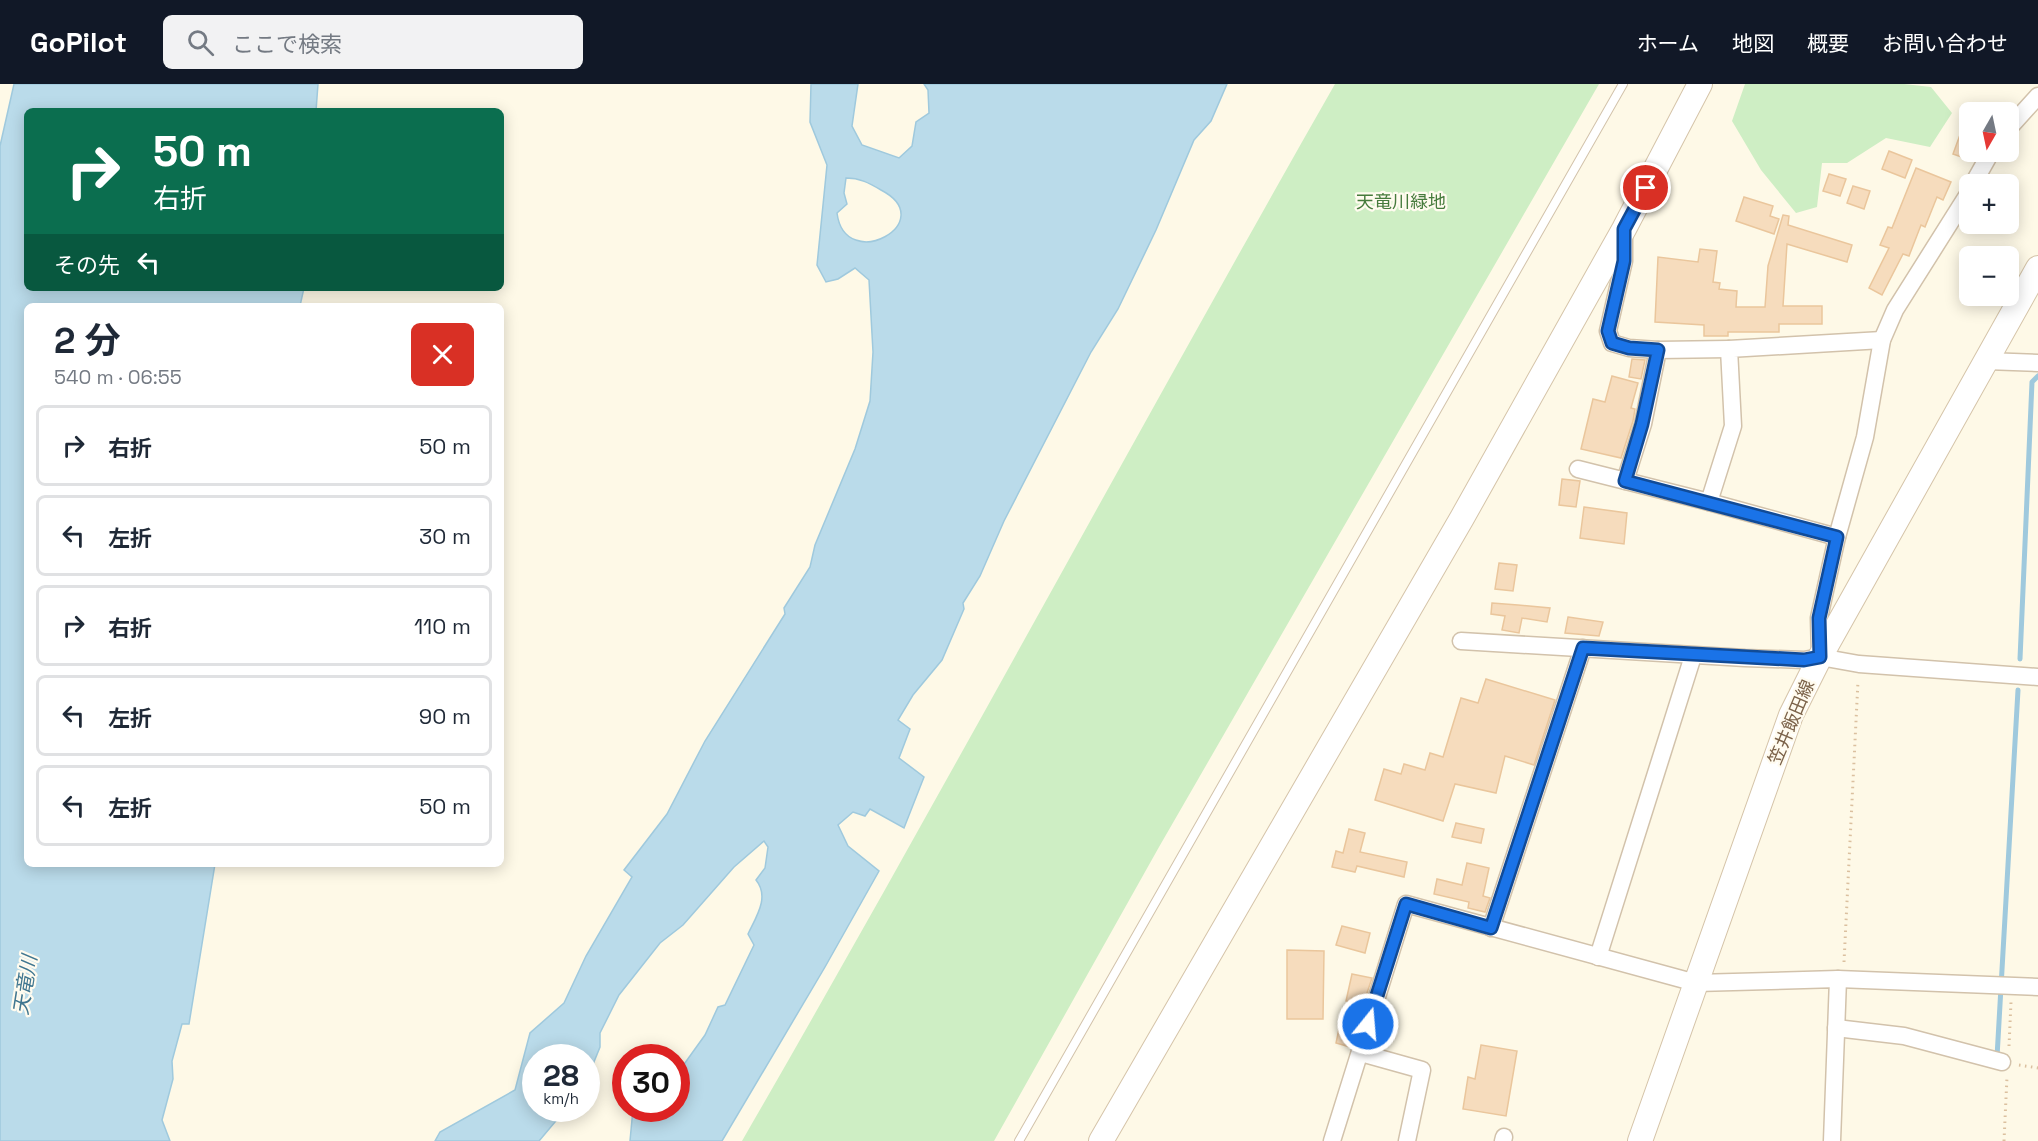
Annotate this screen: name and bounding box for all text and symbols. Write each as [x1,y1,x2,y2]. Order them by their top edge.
search box [163,15,583,69]
text: GoPilot [30,24,127,60]
icon: search [184,26,217,59]
text: ここで検索 [232,30,342,58]
text: ホーム [1637,30,1699,57]
text: 地図 [1732,30,1774,57]
text: 概要 [1807,30,1849,57]
text: お問い合わせ [1882,30,2008,57]
north arrow [1959,102,2019,162]
map controls [1959,102,2019,306]
text: 50 m [153,125,252,178]
icon: right [54,132,132,210]
pin [1620,162,1671,213]
icon: arrive [1629,171,1662,204]
button: + [1959,174,2019,234]
text: 右折 [153,181,207,216]
park label: 天竜川緑地 [1356,190,1446,213]
icon: left [132,246,165,279]
button: − [1959,246,2019,306]
text: その先 [54,251,120,279]
text: 2 分 [54,318,121,364]
button: close [411,323,474,386]
text: 540 m · 06:55 [54,364,182,390]
icon: right [57,429,90,462]
text: 50 m [419,432,471,460]
text: 右折 [108,434,152,462]
icon: left [57,519,90,552]
text: 30 m [419,522,471,550]
text: 左折 [108,524,152,552]
icon: right [57,609,90,642]
text: 110 m [414,612,471,640]
text: 右折 [108,614,152,642]
street label: 笠井飯田線 [1763,676,1819,768]
icon: left [57,699,90,732]
text: 90 m [419,702,471,730]
text: 左折 [108,704,152,732]
icon: left [57,789,90,822]
text: 50 m [419,792,471,820]
text: 左折 [108,794,152,822]
water label: 天竜川 [7,951,43,1017]
position arrow [1336,992,1400,1056]
speed limit sign: 30 [612,1044,690,1122]
text: 28 [543,1056,579,1095]
text: km/h [543,1089,579,1108]

